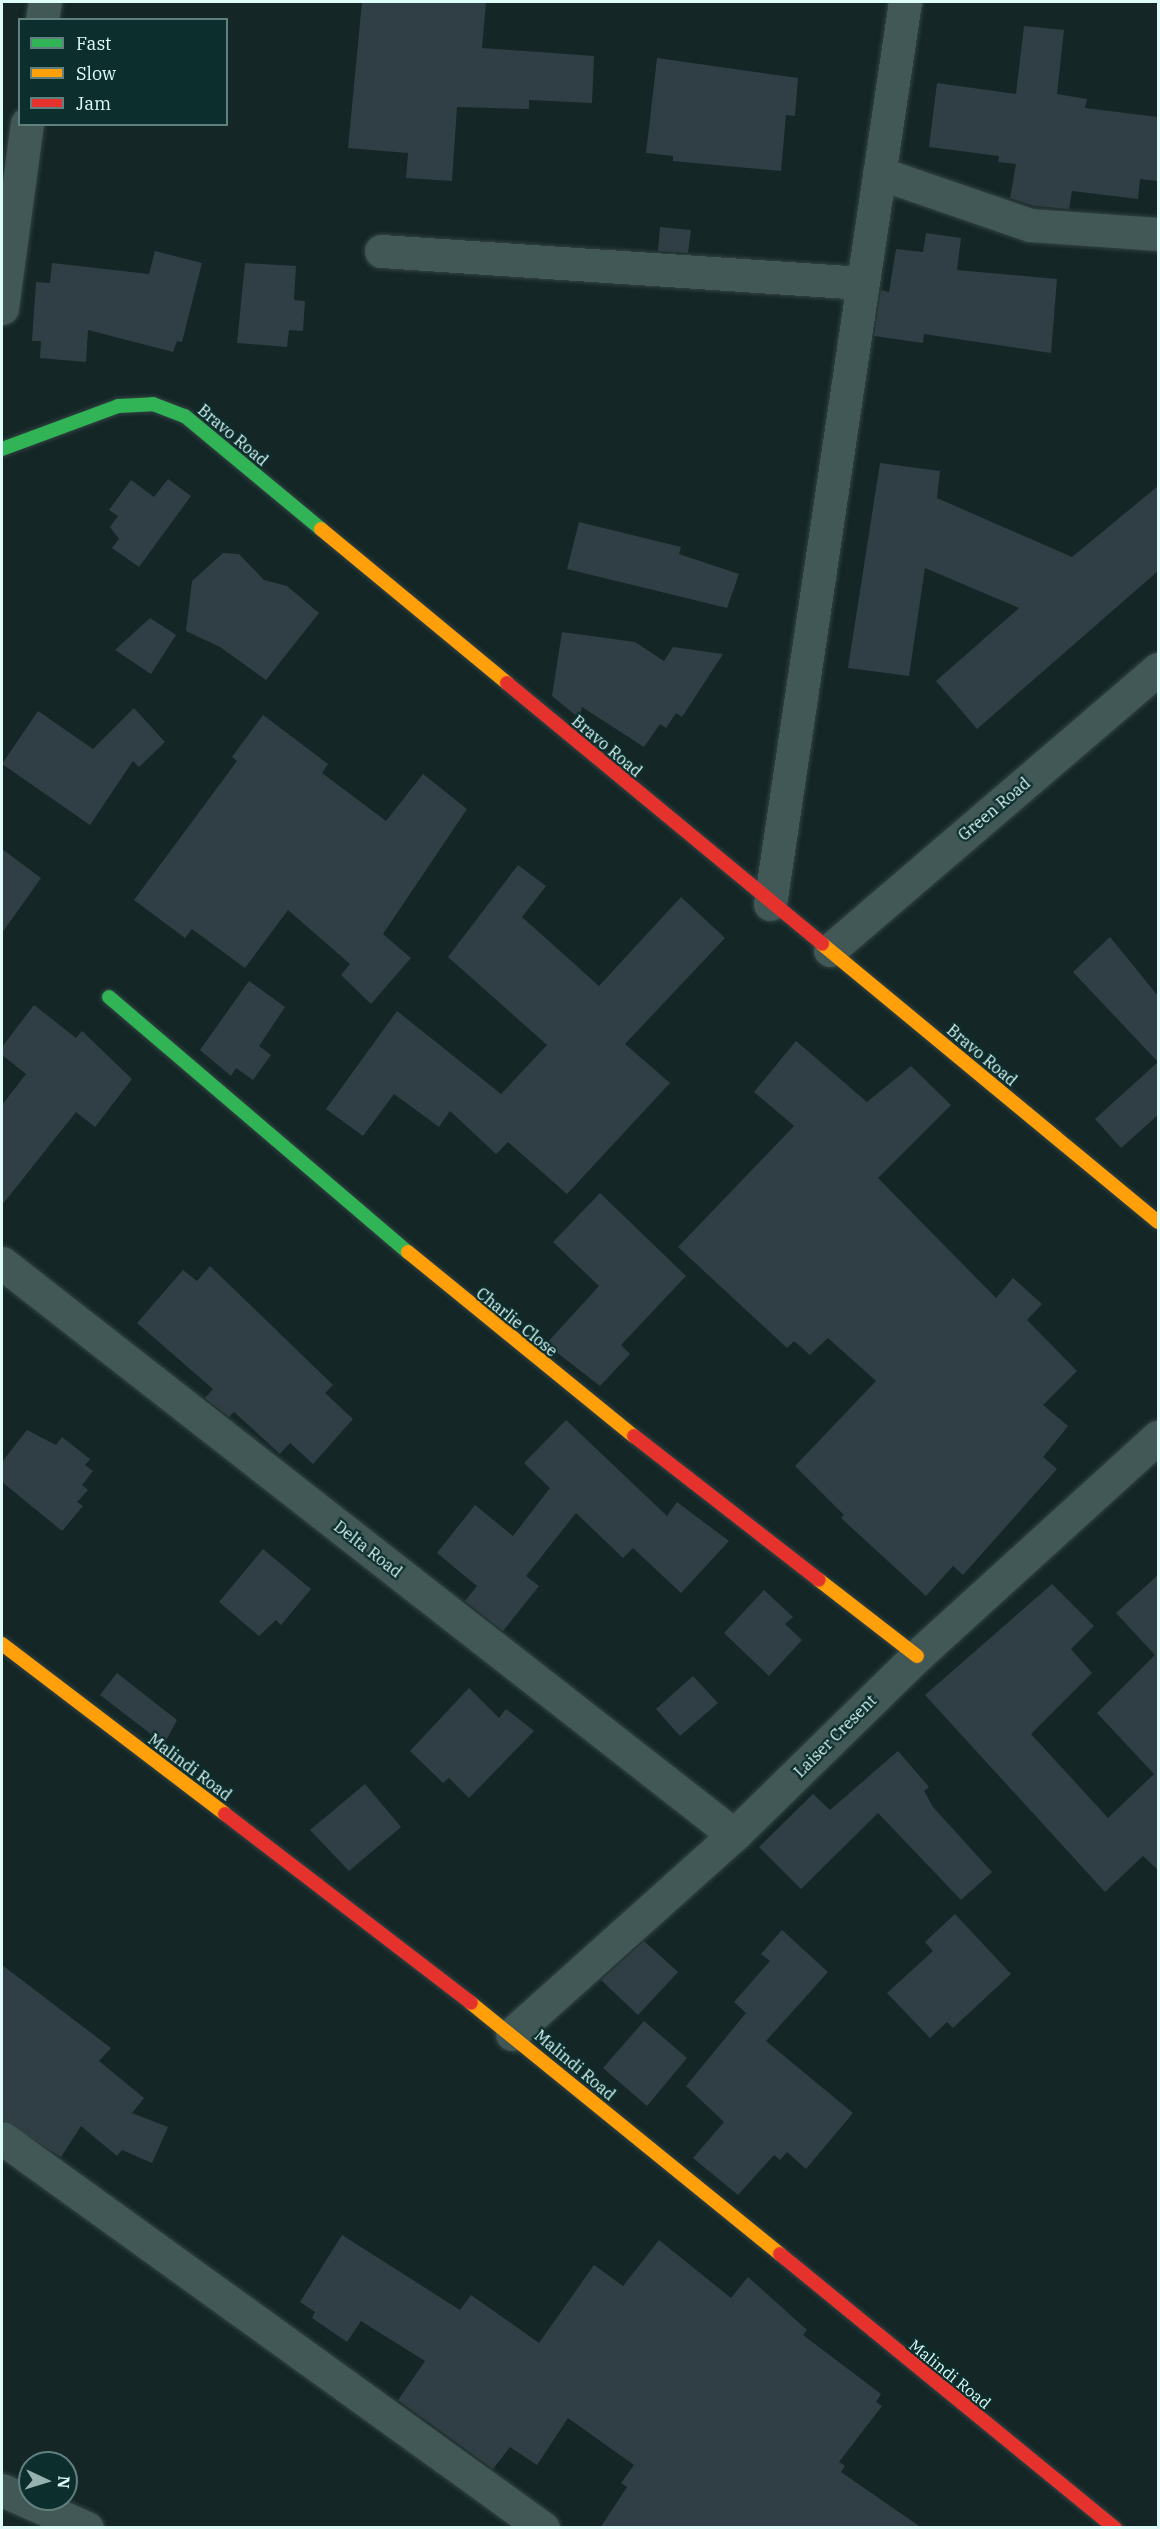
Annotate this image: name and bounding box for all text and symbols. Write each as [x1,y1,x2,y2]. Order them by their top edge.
legend [18,18,228,126]
text: Fast [76,32,111,55]
text: Slow [76,62,116,85]
text: Jam [76,92,111,115]
street label: Bravo Road [194,400,272,470]
street label: Bravo Road [568,711,646,781]
street label: Green Road [954,773,1034,845]
street label: Bravo Road [943,1020,1021,1090]
street label: Charlie Close [473,1283,561,1361]
street label: Delta Road [330,1517,406,1581]
street label: Laiser Cresent [790,1691,880,1781]
street label: Malindi Road [145,1729,235,1805]
street label: Malindi Road [531,2026,619,2104]
street label: Malindi Road [905,2335,995,2413]
north arrow [18,2451,78,2511]
text: N [54,2475,74,2489]

